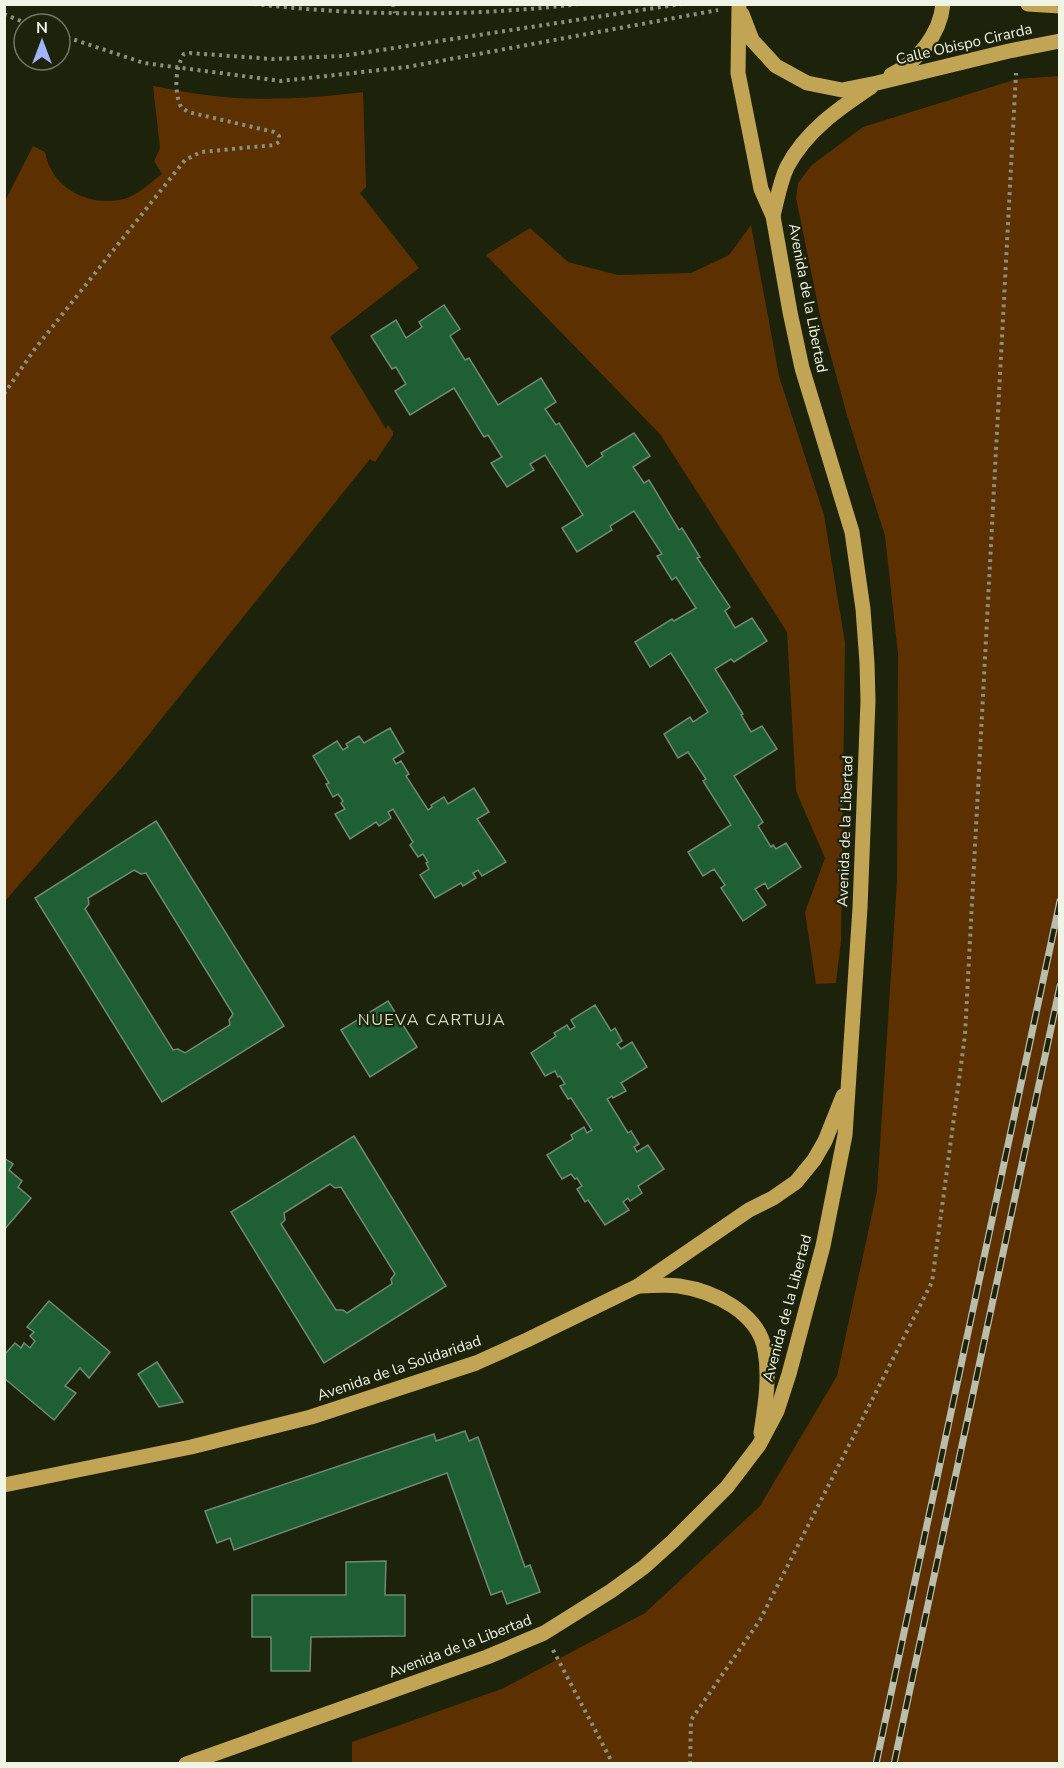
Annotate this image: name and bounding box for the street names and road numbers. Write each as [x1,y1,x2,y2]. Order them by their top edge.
street label: Calle Obispo Cirarda [894,19,1034,69]
street label: Avenida de la Libertad [784,222,832,374]
street label: Avenida de la Libertad [832,755,858,907]
street label: Avenida de la Libertad [758,1232,816,1384]
street label: Avenida de la Solidaridad [314,1331,484,1405]
street label: Avenida de la Libertad [386,1610,534,1682]

